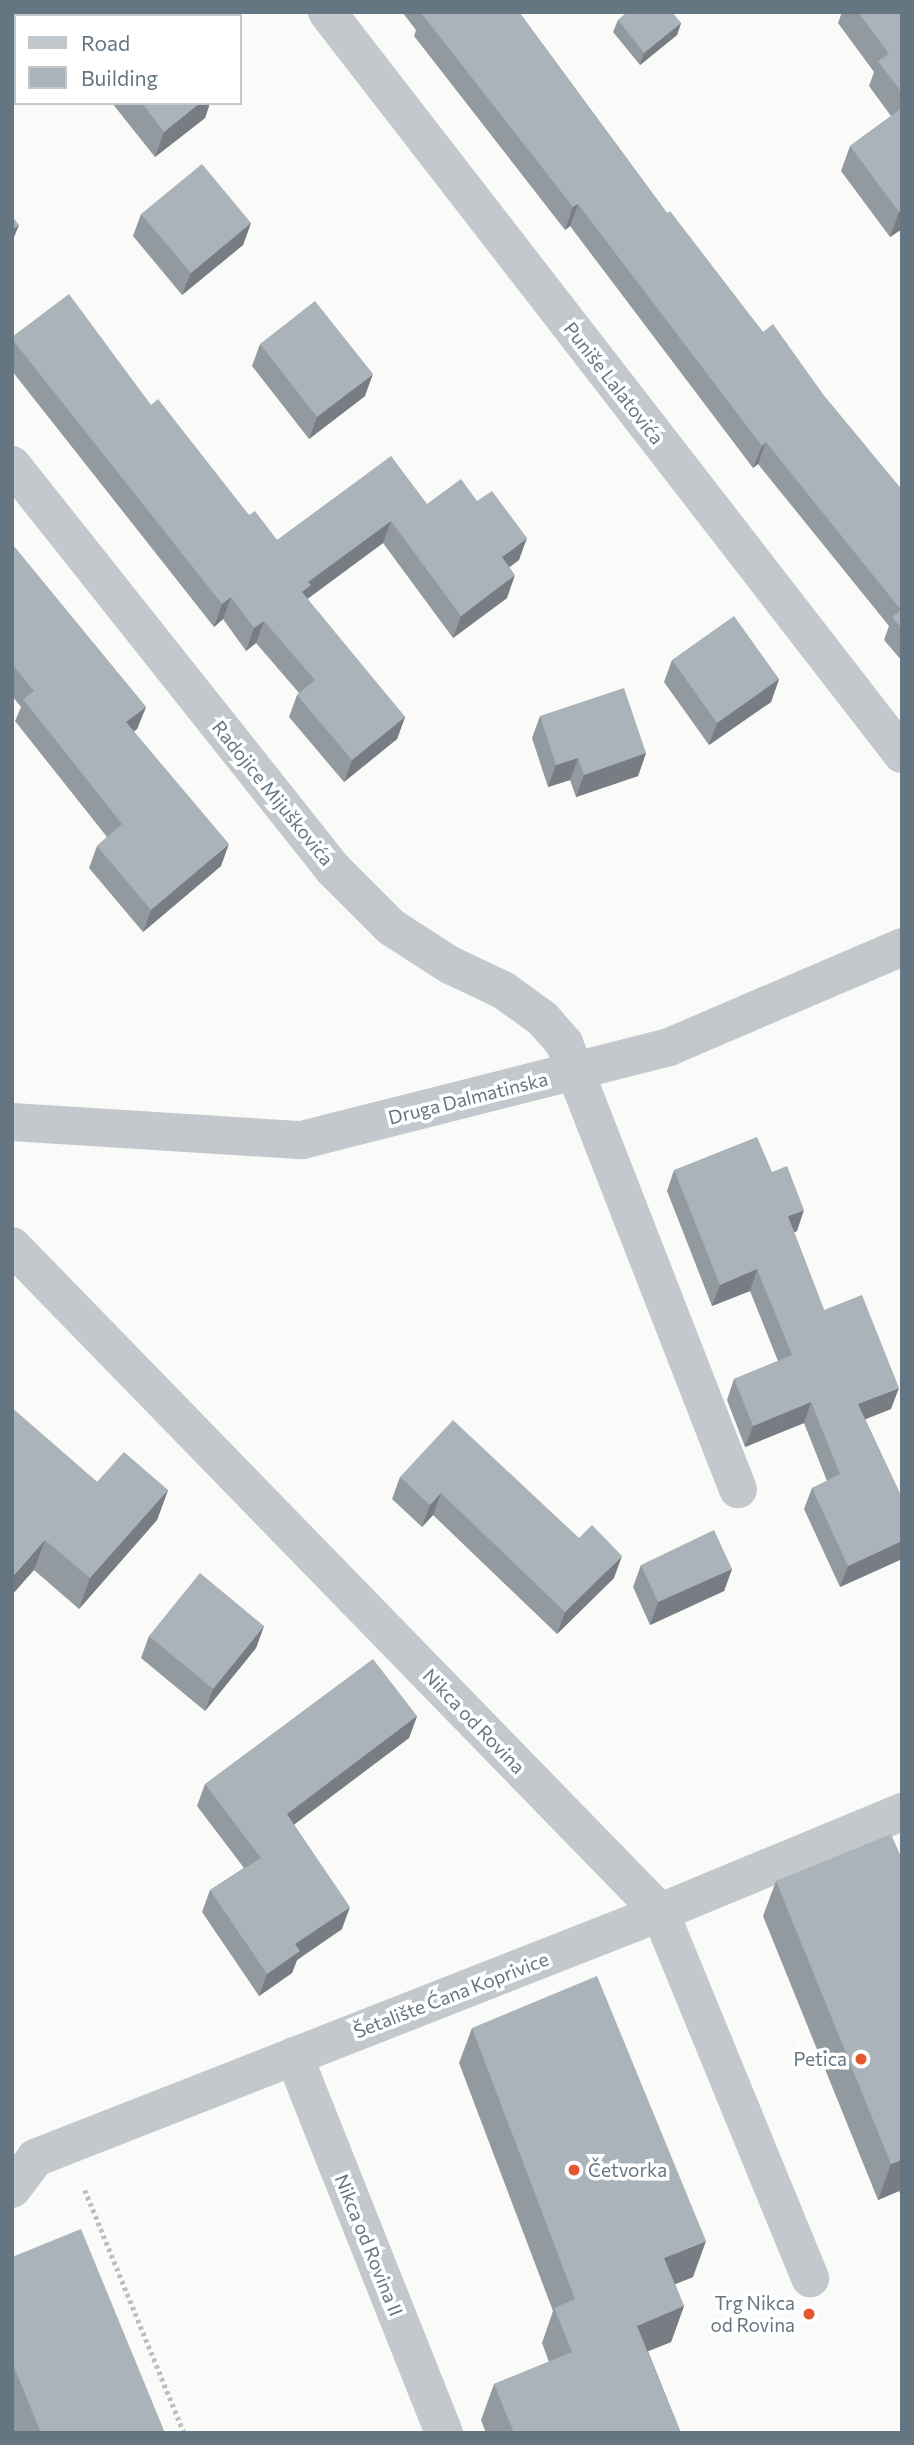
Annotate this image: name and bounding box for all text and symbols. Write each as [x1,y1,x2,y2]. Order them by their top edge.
legend [14,14,242,105]
text: Road [81,30,130,55]
text: Building [81,65,158,90]
street label: Puniše Lalatovića [559,317,669,449]
street label: Radojice Mijuškovića [208,716,338,870]
street label: Druga Dalmatinska [386,1067,550,1129]
street label: Nikca od Rovina [418,1664,530,1778]
street label: Šetalište Ćana Koprivice [350,1947,552,2043]
place label: Petica [794,2048,847,2070]
marker: Petica [853,2051,869,2067]
place label: Četvorka [588,2159,667,2181]
marker: Četvorka [566,2162,582,2178]
street label: Nikca od Rovina II [330,2171,408,2319]
place label: Trg Nikca od Rovina [710,2292,795,2336]
marker: Trg Nikca od Rovina [801,2306,817,2322]

